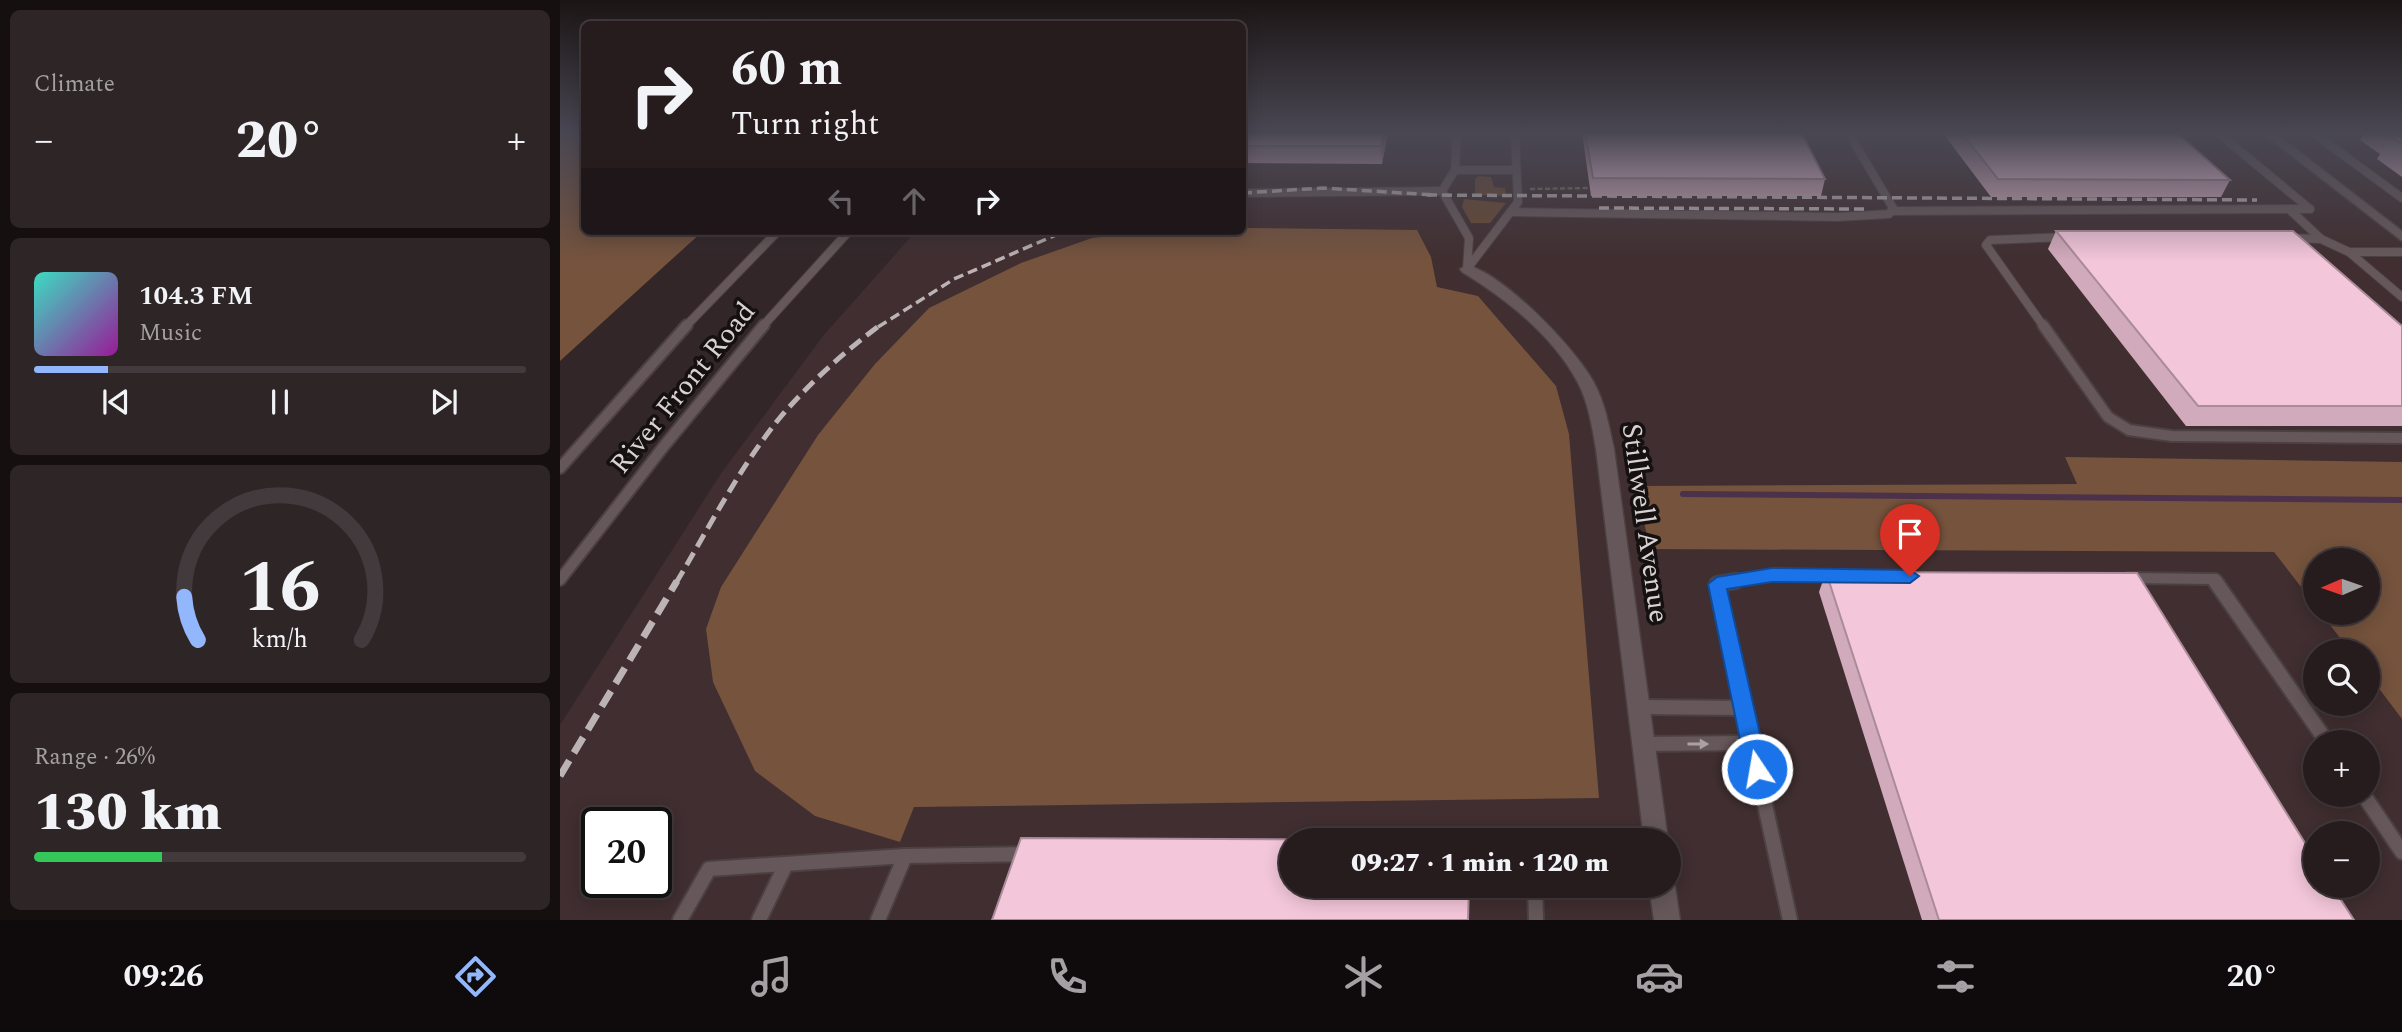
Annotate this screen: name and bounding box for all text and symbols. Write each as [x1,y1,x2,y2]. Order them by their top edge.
text: 60 m [731,32,842,107]
icon: right [616,49,707,140]
text: Climate [34,67,115,102]
text: Turn right [731,100,879,149]
text: 20° [236,102,324,181]
text: − [34,112,53,170]
text: + [507,112,526,170]
icon: left [822,182,860,220]
icon: ahead [895,182,933,220]
icon: right [968,182,1006,220]
text: 104.3 FM [139,276,253,316]
street label: River Front Road [600,292,766,484]
text: Music [139,316,202,351]
icon: previous [97,383,135,421]
icon: pause [261,383,299,421]
icon: next [425,383,463,421]
street label: Stillwell Avenue [1610,421,1680,625]
pin [1880,504,1940,576]
icon: arrive [1891,515,1929,553]
text: 16 [239,533,321,644]
north arrow [2303,548,2380,625]
map controls [2303,548,2380,898]
text: km/h [252,621,308,659]
button: search [2303,639,2380,716]
button: + [2303,730,2380,807]
position arrow [1720,732,1794,806]
one-way arrow [1687,738,1709,750]
text: Range · 26% [34,740,155,775]
text: 130 km [34,774,222,853]
speed limit sign: 20 [581,807,672,898]
button: − [2303,821,2380,898]
text: 09:27 · 1 min · 120 m [1351,843,1609,883]
text: 09:26 [123,952,204,1001]
icon: directions [451,952,500,1001]
icon: music [747,952,796,1001]
icon: phone [1043,952,1092,1001]
icon: climate [1339,952,1388,1001]
icon: car [1635,952,1684,1001]
icon: filters [1931,952,1980,1001]
text: 20° [2227,952,2278,1001]

